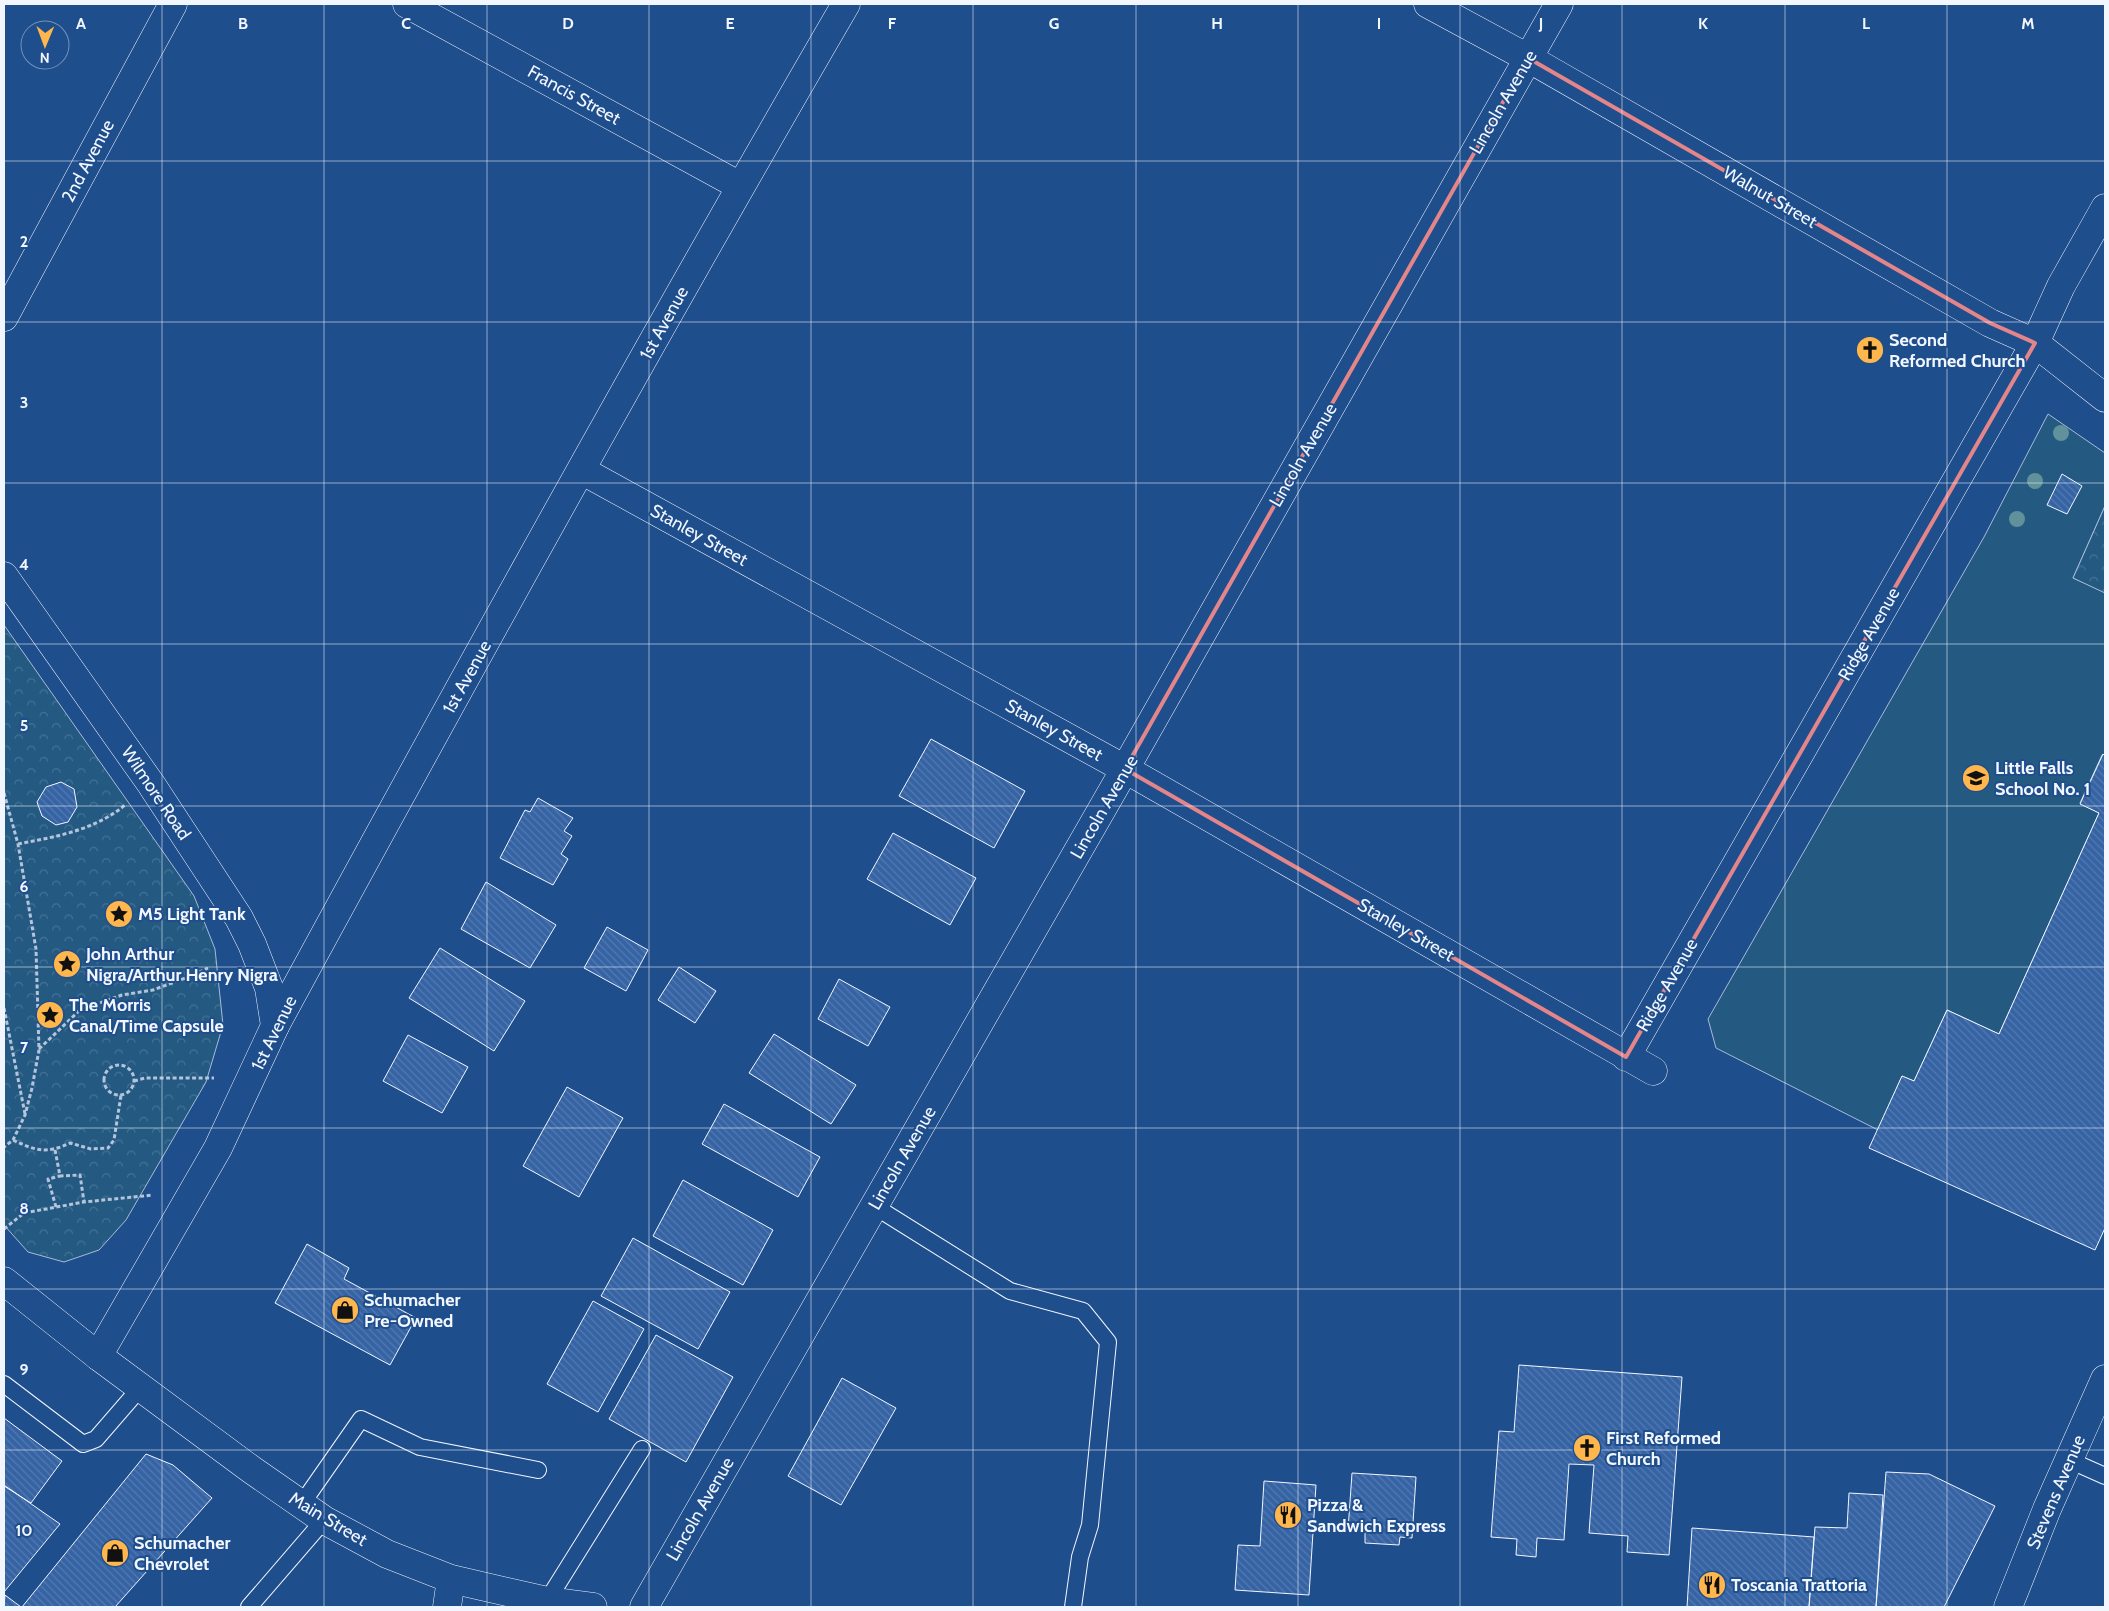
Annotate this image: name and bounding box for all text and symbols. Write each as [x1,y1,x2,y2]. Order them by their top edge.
text: A [76,14,86,33]
text: B [238,14,248,33]
text: C [401,14,411,33]
text: D [562,14,574,33]
text: E [725,14,735,33]
text: F [888,14,897,33]
text: G [1049,14,1059,33]
text: H [1211,14,1223,33]
text: I [1377,14,1381,33]
text: J [1538,14,1543,33]
text: K [1698,14,1708,33]
text: L [1862,14,1870,33]
text: M [2021,14,2035,33]
north arrow [20,20,70,70]
street label: Lincoln Avenue [1464,46,1542,158]
text: N [40,49,50,67]
street label: Francis Street [524,61,624,129]
street label: 2nd Avenue [57,116,119,206]
street label: Walnut Street [1719,161,1821,233]
text: 2 [20,232,28,251]
street label: 1st Avenue [635,282,693,364]
place label: Second Reformed Church [1889,329,2025,372]
church icon: Second Reformed Church [1855,335,1885,365]
text: 3 [20,393,28,412]
street label: Lincoln Avenue [1264,399,1342,511]
street label: Stanley Street [647,499,751,571]
text: 4 [19,555,29,574]
street label: Ridge Avenue [1834,584,1904,684]
street label: 1st Avenue [438,636,496,718]
street label: Stanley Street [1002,694,1106,766]
text: 5 [20,716,28,735]
street label: Wilmore Road [117,742,195,844]
street label: Lincoln Avenue [1065,751,1143,863]
place label: Little Falls School No. 1 [1995,757,2090,800]
school or university icon: Little Falls School No. 1 [1961,763,1991,793]
text: 6 [20,877,29,896]
street label: Stanley Street [1354,894,1458,966]
place icon: M5 Light Tank [104,899,134,929]
place label: M5 Light Tank [138,903,246,925]
street label: Ridge Avenue [1632,935,1702,1035]
place label: John Arthur Nigra/Arthur Henry Nigra [85,943,278,986]
place icon: John Arthur Nigra/Arthur Henry Nigra [52,949,82,979]
street label: 1st Avenue [246,992,302,1074]
place label: The Morris Canal/Time Capsule [69,994,224,1037]
place icon: The Morris Canal/Time Capsule [35,1000,65,1030]
text: 7 [20,1038,29,1057]
street label: Lincoln Avenue [863,1102,941,1214]
text: 8 [19,1199,29,1218]
place label: Schumacher Pre-Owned [364,1289,460,1332]
shop icon: Schumacher Pre-Owned [330,1295,360,1325]
text: 9 [20,1360,29,1379]
place label: First Reformed Church [1606,1427,1721,1470]
street label: Stevens Avenue [2022,1432,2090,1552]
church icon: First Reformed Church [1572,1433,1602,1463]
street label: Lincoln Avenue [661,1453,739,1565]
street label: Main Street [285,1487,371,1551]
place label: Pizza & Sandwich Express [1307,1494,1446,1537]
restaurant icon: Pizza & Sandwich Express [1273,1500,1303,1530]
text: 10 [15,1521,33,1540]
place label: Schumacher Chevrolet [134,1532,230,1575]
shop icon: Schumacher Chevrolet [100,1538,130,1568]
restaurant icon: Toscania Trattoria [1697,1570,1727,1600]
place label: Toscania Trattoria [1731,1574,1867,1596]

